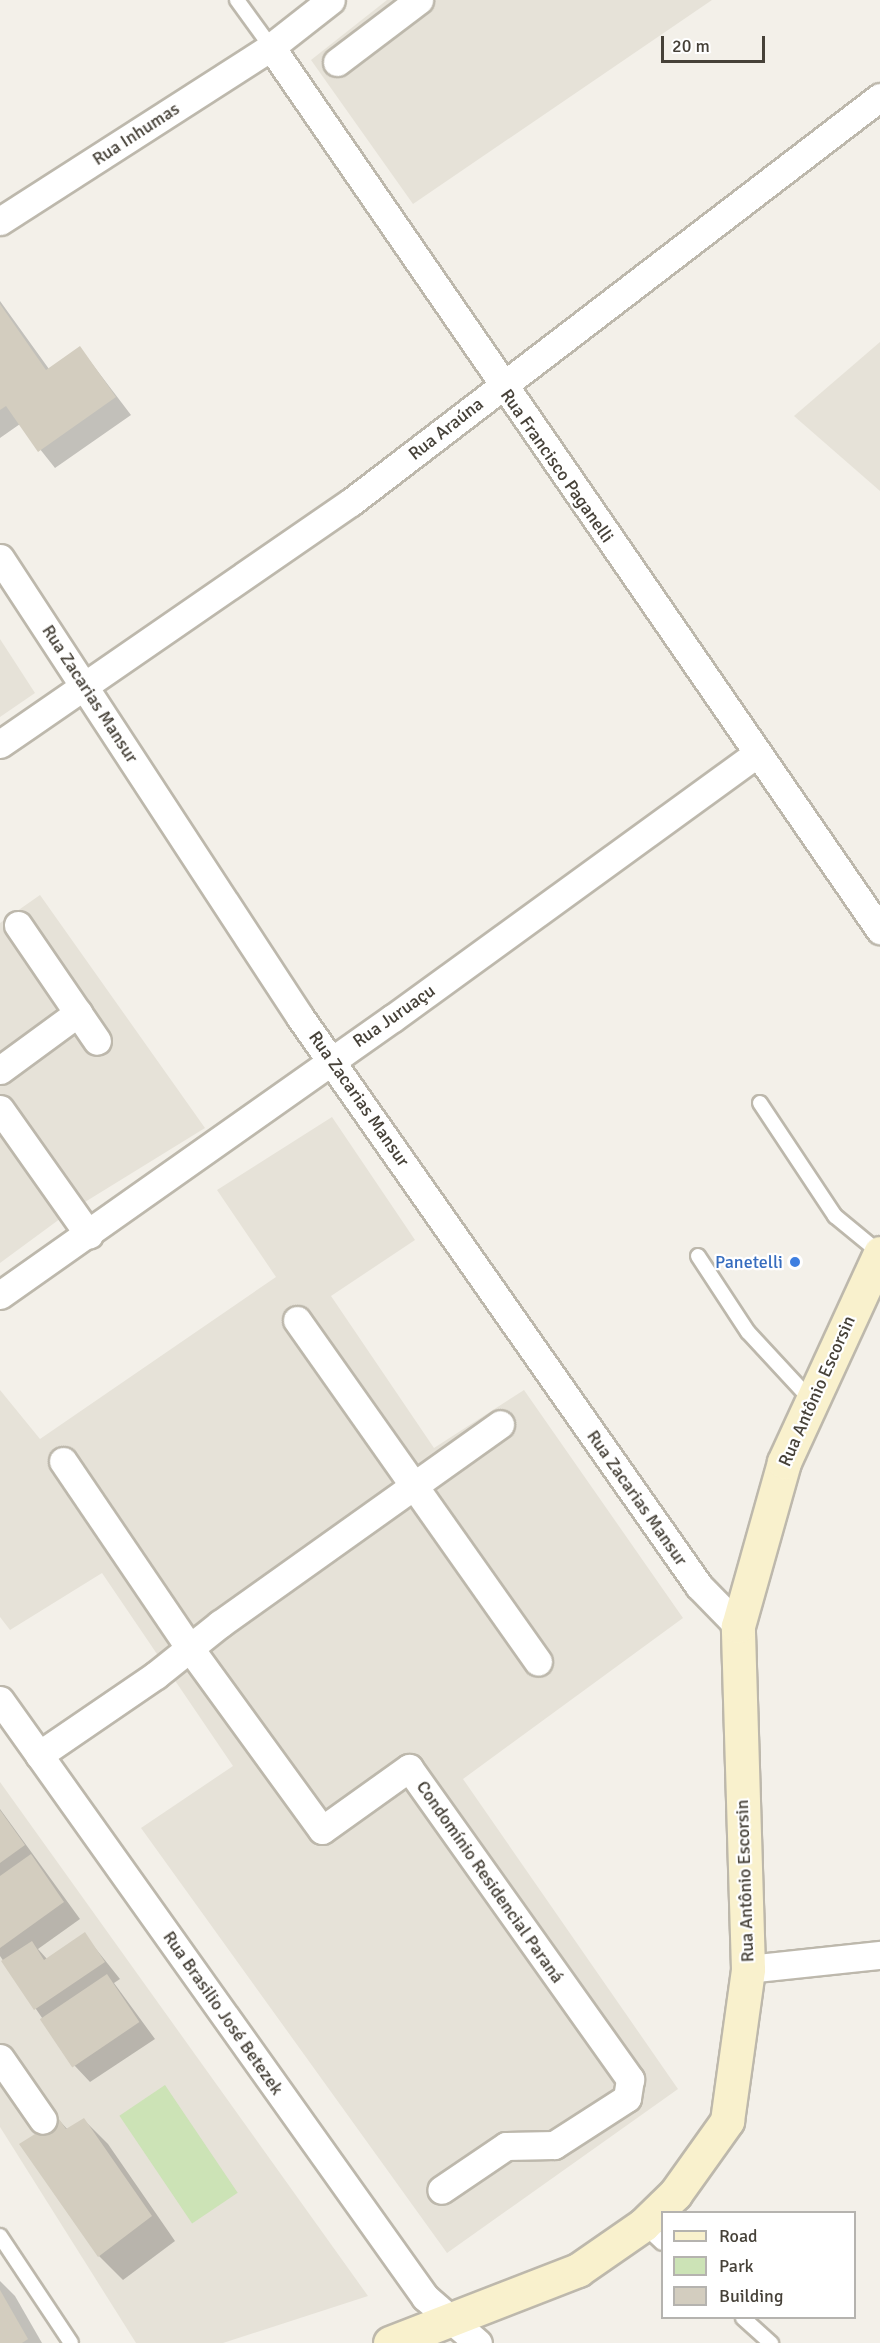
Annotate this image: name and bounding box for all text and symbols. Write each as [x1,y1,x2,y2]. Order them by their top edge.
scale bar [664,24,768,62]
text: 20 m [672,35,710,57]
street label: Rua Inhumas [88,98,184,170]
street label: Rua Francisco Paganelli [496,385,618,547]
street label: Rua Araúna [404,393,488,465]
street label: Rua Zacarias Mansur [37,621,143,767]
street label: Rua Juruaçu [349,980,439,1052]
street label: Rua Zacarias Mansur [304,1027,414,1171]
place label: Panetelli [715,1251,783,1273]
marker: Panetelli [788,1255,802,1269]
street label: Rua Antônio Escorsin [774,1312,860,1470]
street label: Rua Zacarias Mansur [582,1426,692,1570]
street label: Condomínio Residencial Paraná [412,1777,568,1987]
street label: Rua Antônio Escorsin [731,1799,759,1963]
street label: Rua Brasilio José Betezek [158,1927,288,2099]
legend [661,2211,856,2319]
text: Road [719,2225,758,2247]
text: Park [719,2255,754,2277]
text: Building [719,2285,783,2307]

